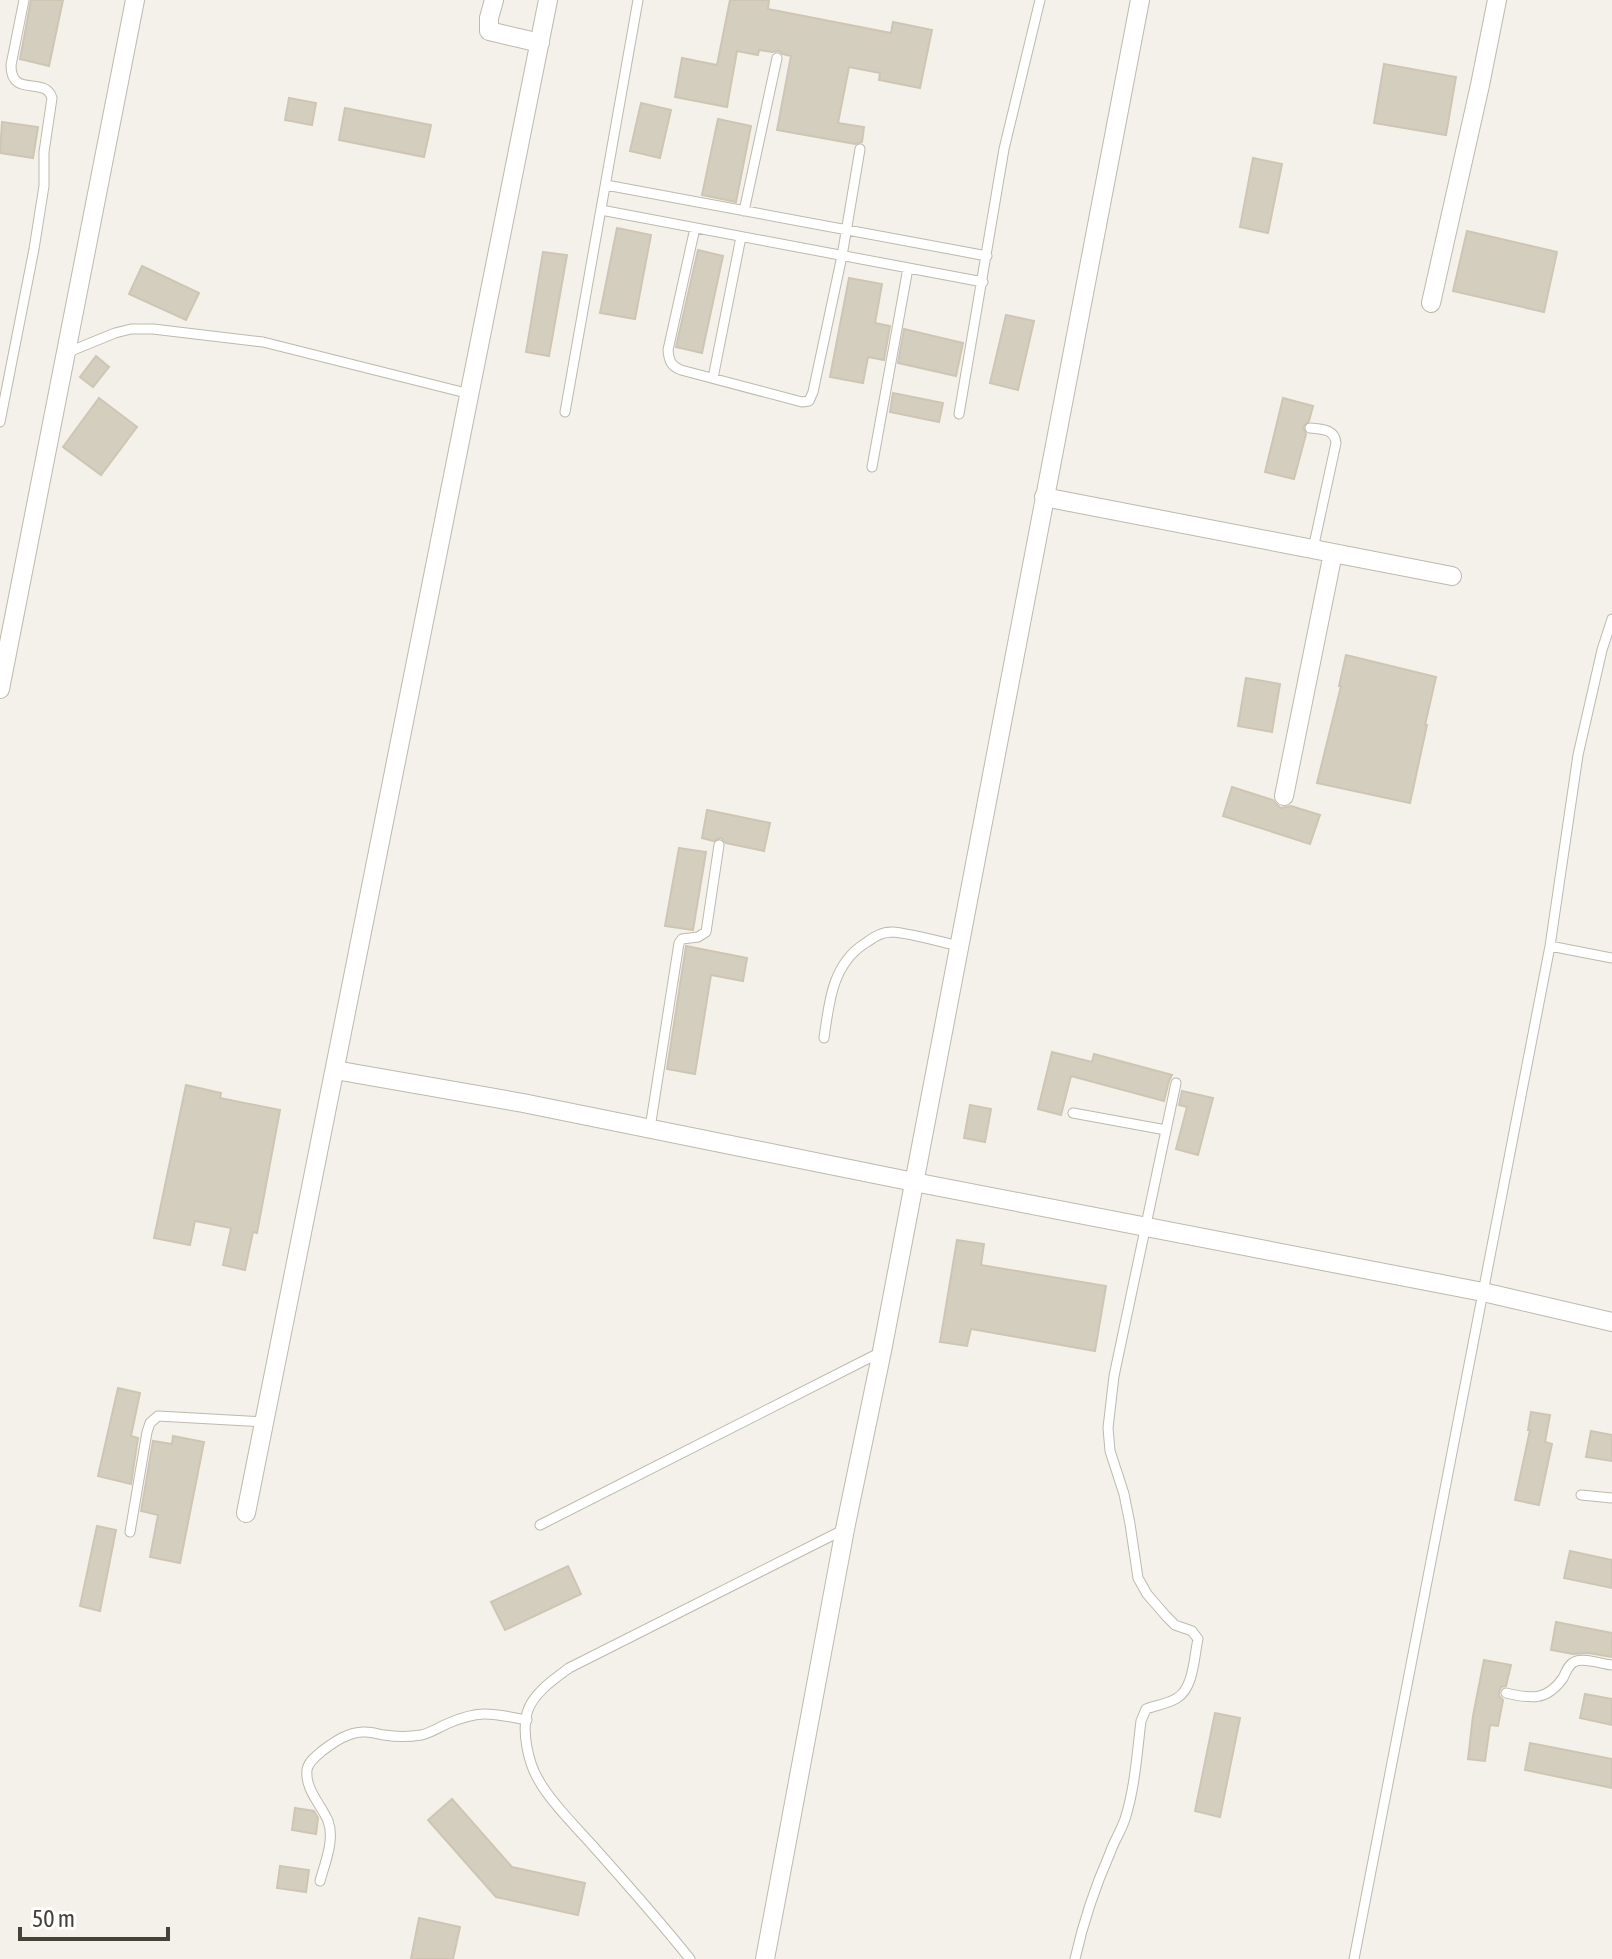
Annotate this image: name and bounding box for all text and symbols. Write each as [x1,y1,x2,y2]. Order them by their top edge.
scale bar [20,1891,168,1941]
text: 50 m [32,1905,75,1932]

